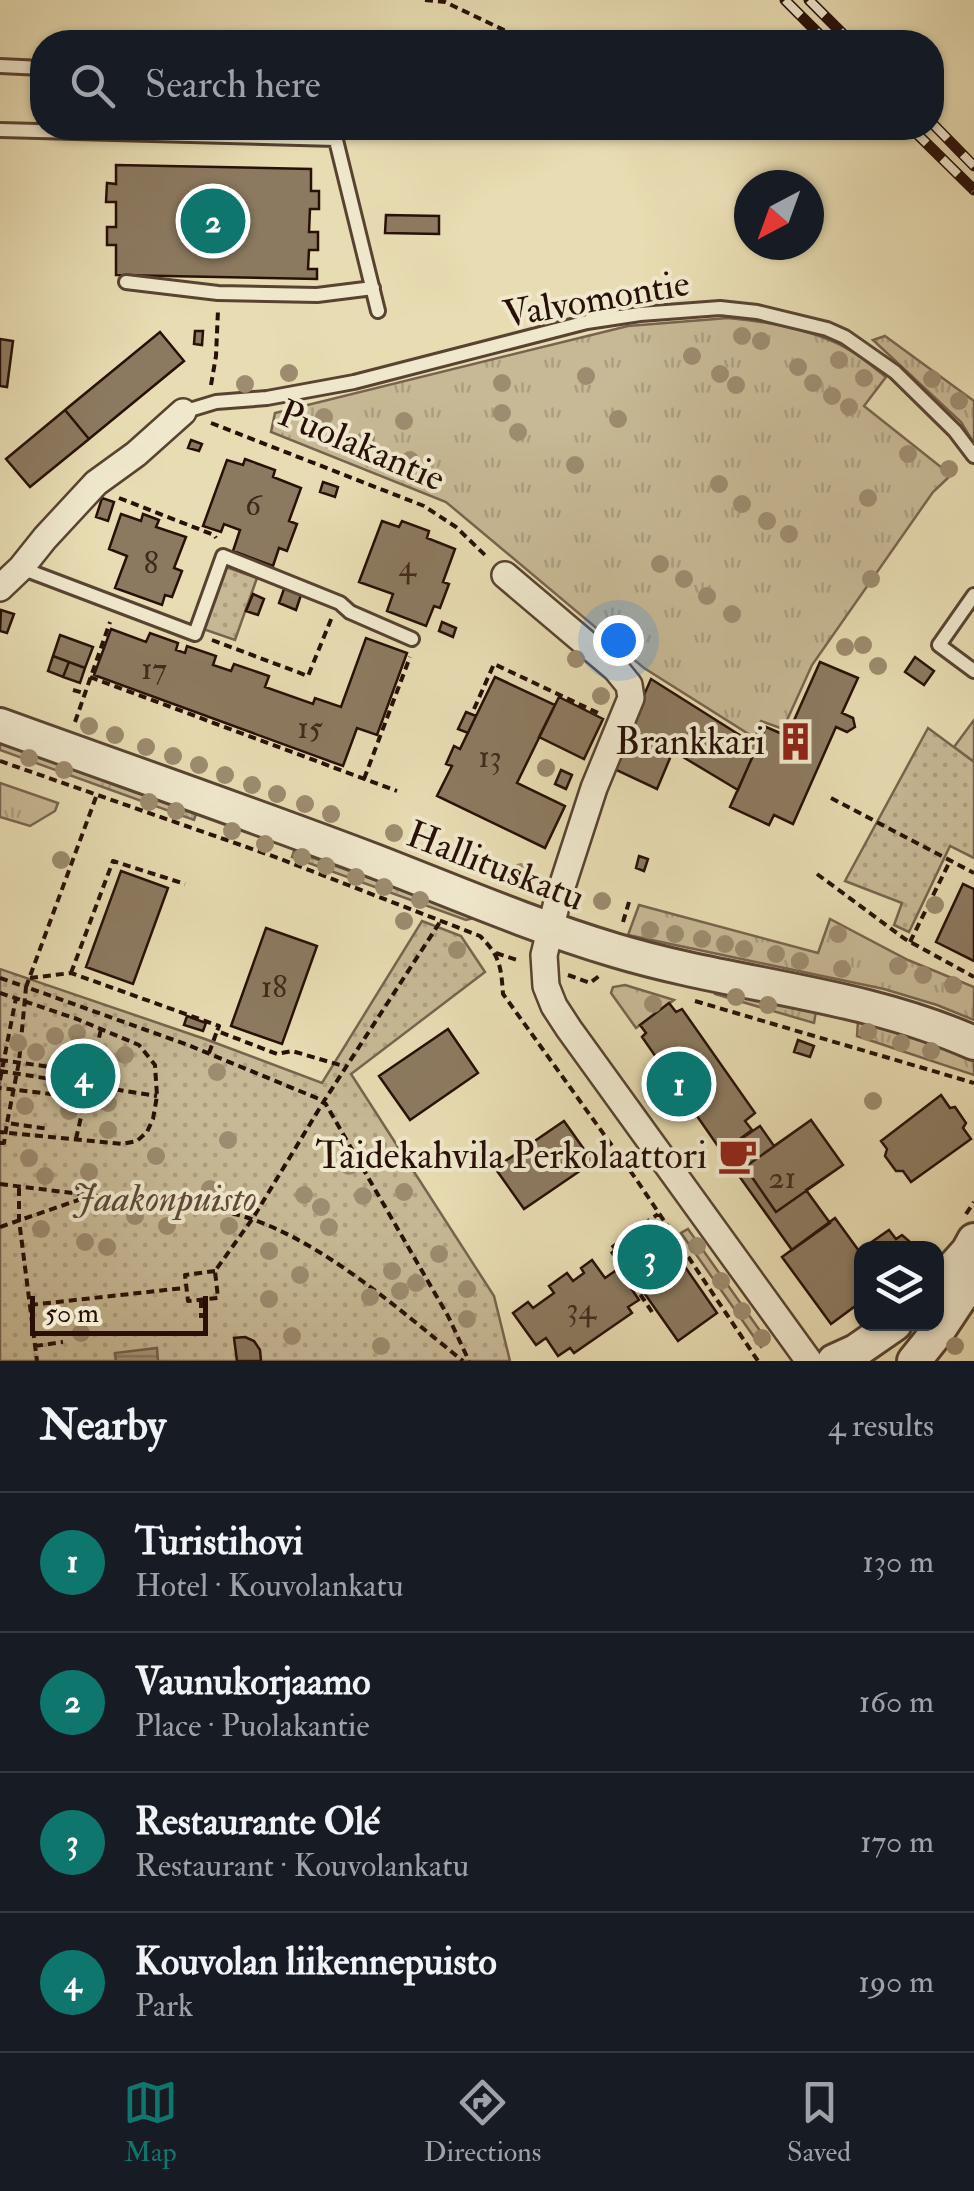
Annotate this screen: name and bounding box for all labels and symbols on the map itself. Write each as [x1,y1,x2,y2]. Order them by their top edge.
north arrow [734,170,824,260]
pin: 2 [180,184,246,258]
street label: Valvomontie [499,259,693,339]
street label: Puolakantie [271,389,452,502]
house number: 6 [245,485,263,525]
house number: 8 [143,543,159,583]
house number: 4 [398,546,417,586]
your location [593,615,644,666]
house number: 17 [141,649,167,689]
house number: 15 [297,708,323,748]
place label: Brankkari [615,718,765,766]
building icon: Brankkari [774,720,816,762]
house number: 13 [478,737,502,777]
street label: Hallituskatu [400,810,591,922]
house number: 18 [261,967,287,1007]
pin: 4 [51,1038,116,1114]
pin: 1 [646,1046,712,1122]
place label: Taidekahvila Perkolaattori [315,1132,707,1180]
cafe icon: Taidekahvila Perkolaattori [716,1134,758,1176]
house number: 21 [768,1158,796,1198]
park label: Jaakonpuisto [71,1175,257,1223]
pin: 3 [618,1220,682,1294]
house number: 34 [566,1289,597,1329]
scale bar [30,1291,208,1336]

